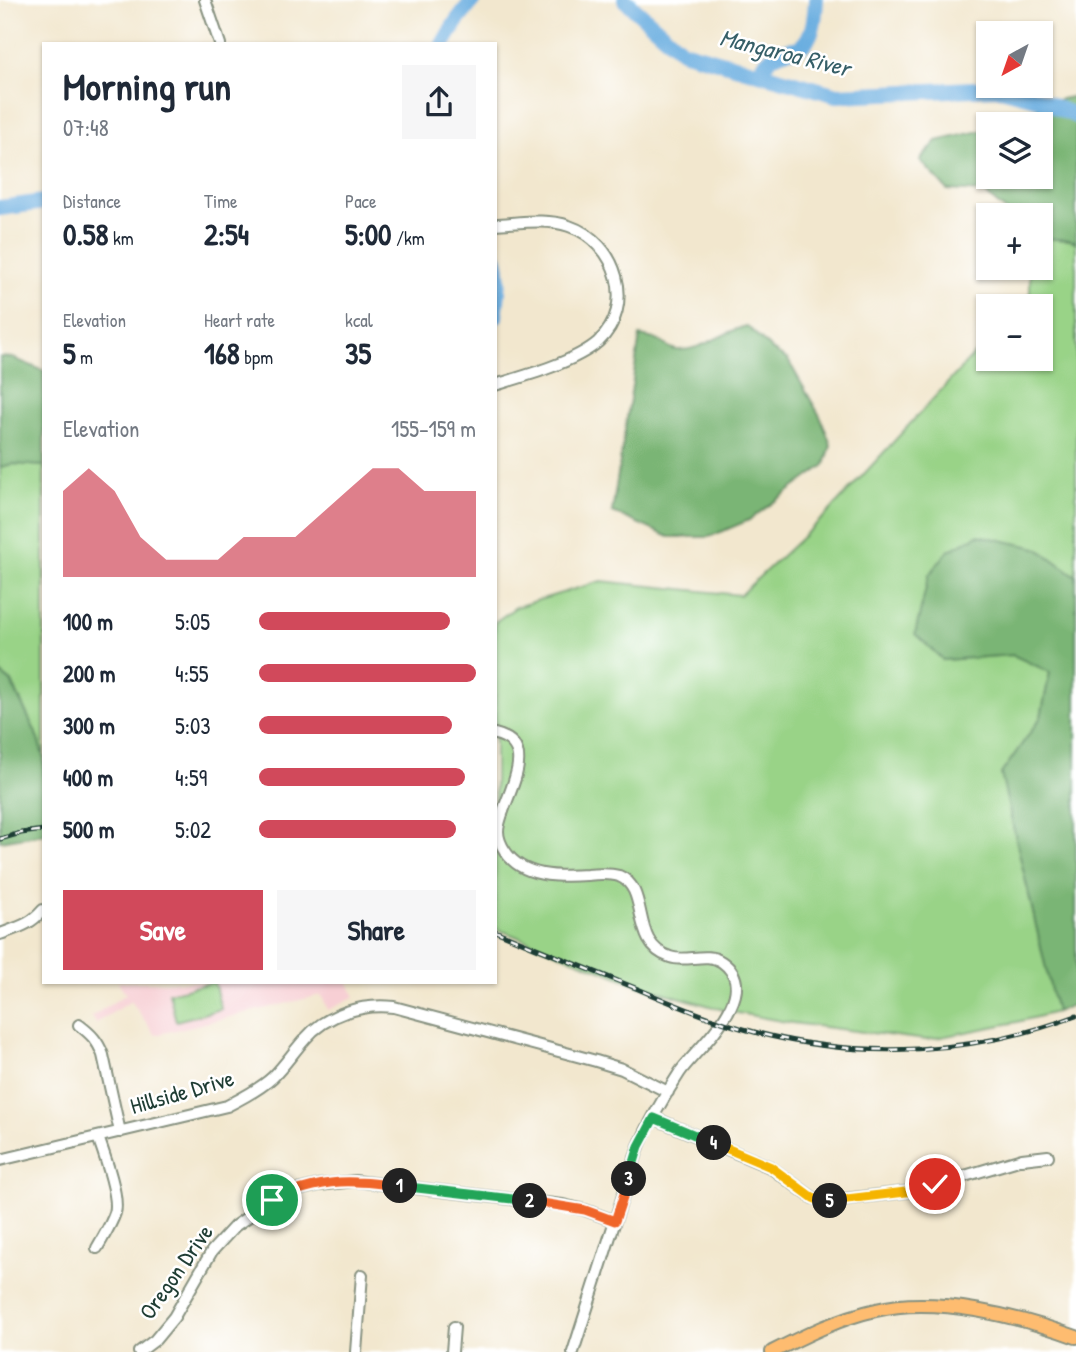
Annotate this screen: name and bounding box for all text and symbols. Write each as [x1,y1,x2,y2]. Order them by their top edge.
water label: Mangaroa River [717,20,856,85]
north arrow [976,21,1054,98]
map controls [976,21,1053,371]
text: Morning run [63,60,231,112]
button: share [402,65,476,139]
text: 07:48 [63,112,109,143]
button: layers [976,112,1053,189]
text: Distance [63,188,121,214]
text: Time [204,188,238,214]
text: Pace [345,188,377,214]
button: + [976,203,1053,280]
text: 0.58 [63,214,109,254]
text: 2:54 [204,214,249,254]
text: 5:00 [345,214,392,254]
text: km [109,225,134,251]
text: /km [392,225,425,251]
button: − [976,294,1053,371]
text: Elevation [63,307,126,333]
text: Heart rate [204,307,275,333]
text: kcal [345,307,373,333]
text: 5 [63,333,76,373]
text: 168 [204,333,240,373]
text: 35 [345,333,371,373]
text: m [76,344,93,370]
text: bpm [240,344,273,370]
text: Elevation [63,413,139,444]
text: 155–159 m [391,413,476,444]
text: 100 m [63,606,113,637]
text: 5:05 [175,606,210,637]
text: 200 m [63,658,115,689]
text: 4:55 [175,658,208,689]
text: 300 m [63,710,115,741]
text: 5:03 [175,710,211,741]
text: 400 m [63,762,113,793]
text: 4:59 [175,762,207,793]
text: 500 m [63,814,114,845]
text: 5:02 [175,814,211,845]
button: Save [63,890,263,970]
button: Share [277,890,476,970]
street label: Hillside Drive [126,1062,237,1121]
pin: 4 [696,1126,732,1160]
text: 4 [710,1129,717,1155]
pin [905,1154,965,1214]
pin: 3 [612,1162,646,1196]
text: 3 [624,1165,633,1191]
icon: check [916,1165,954,1203]
pin: 1 [382,1168,418,1204]
pin [242,1170,302,1230]
text: 1 [396,1172,403,1198]
icon: arrive [253,1181,291,1219]
pin: 2 [512,1184,548,1218]
pin: 5 [812,1184,848,1218]
text: 2 [525,1187,534,1213]
text: 5 [825,1187,834,1213]
street label: Oregon Drive [132,1218,220,1325]

